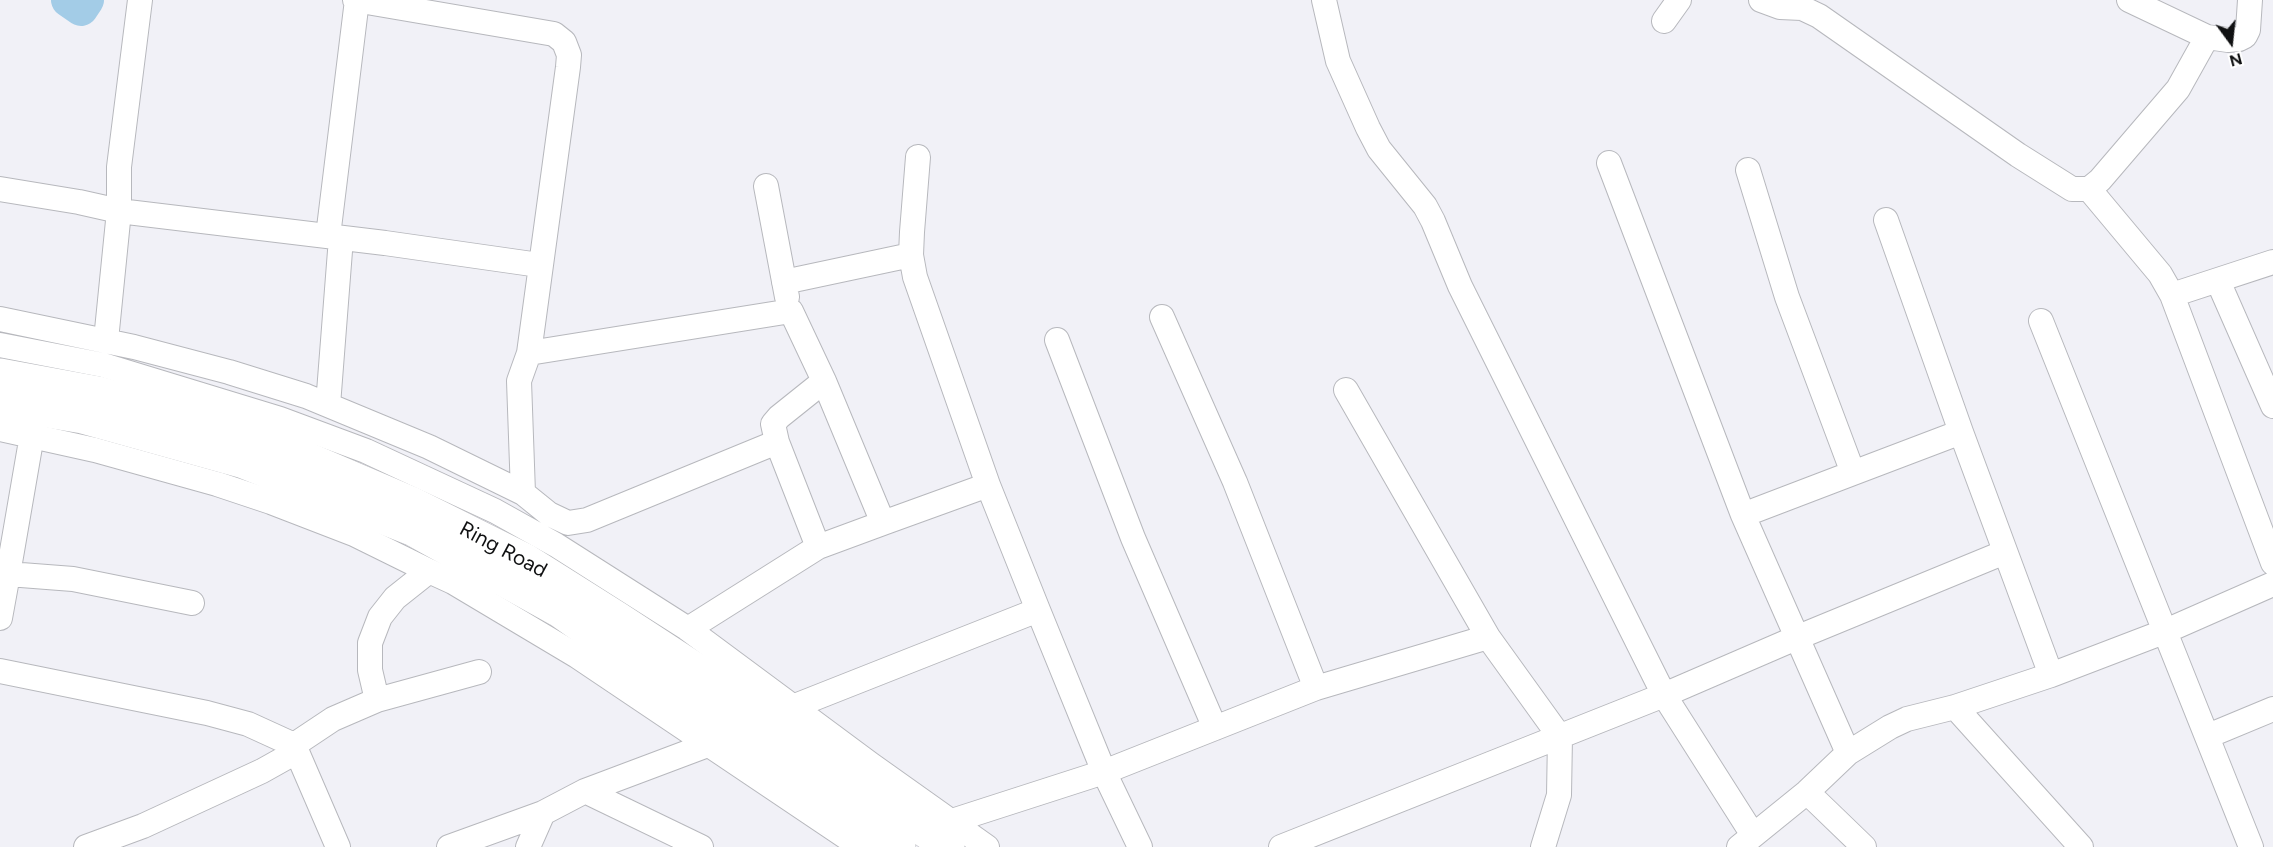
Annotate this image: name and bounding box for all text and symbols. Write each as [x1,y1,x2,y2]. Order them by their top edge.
north arrow [2201,12,2261,72]
text: N [2227,49,2244,71]
street label: Ring Road [455,516,551,584]

